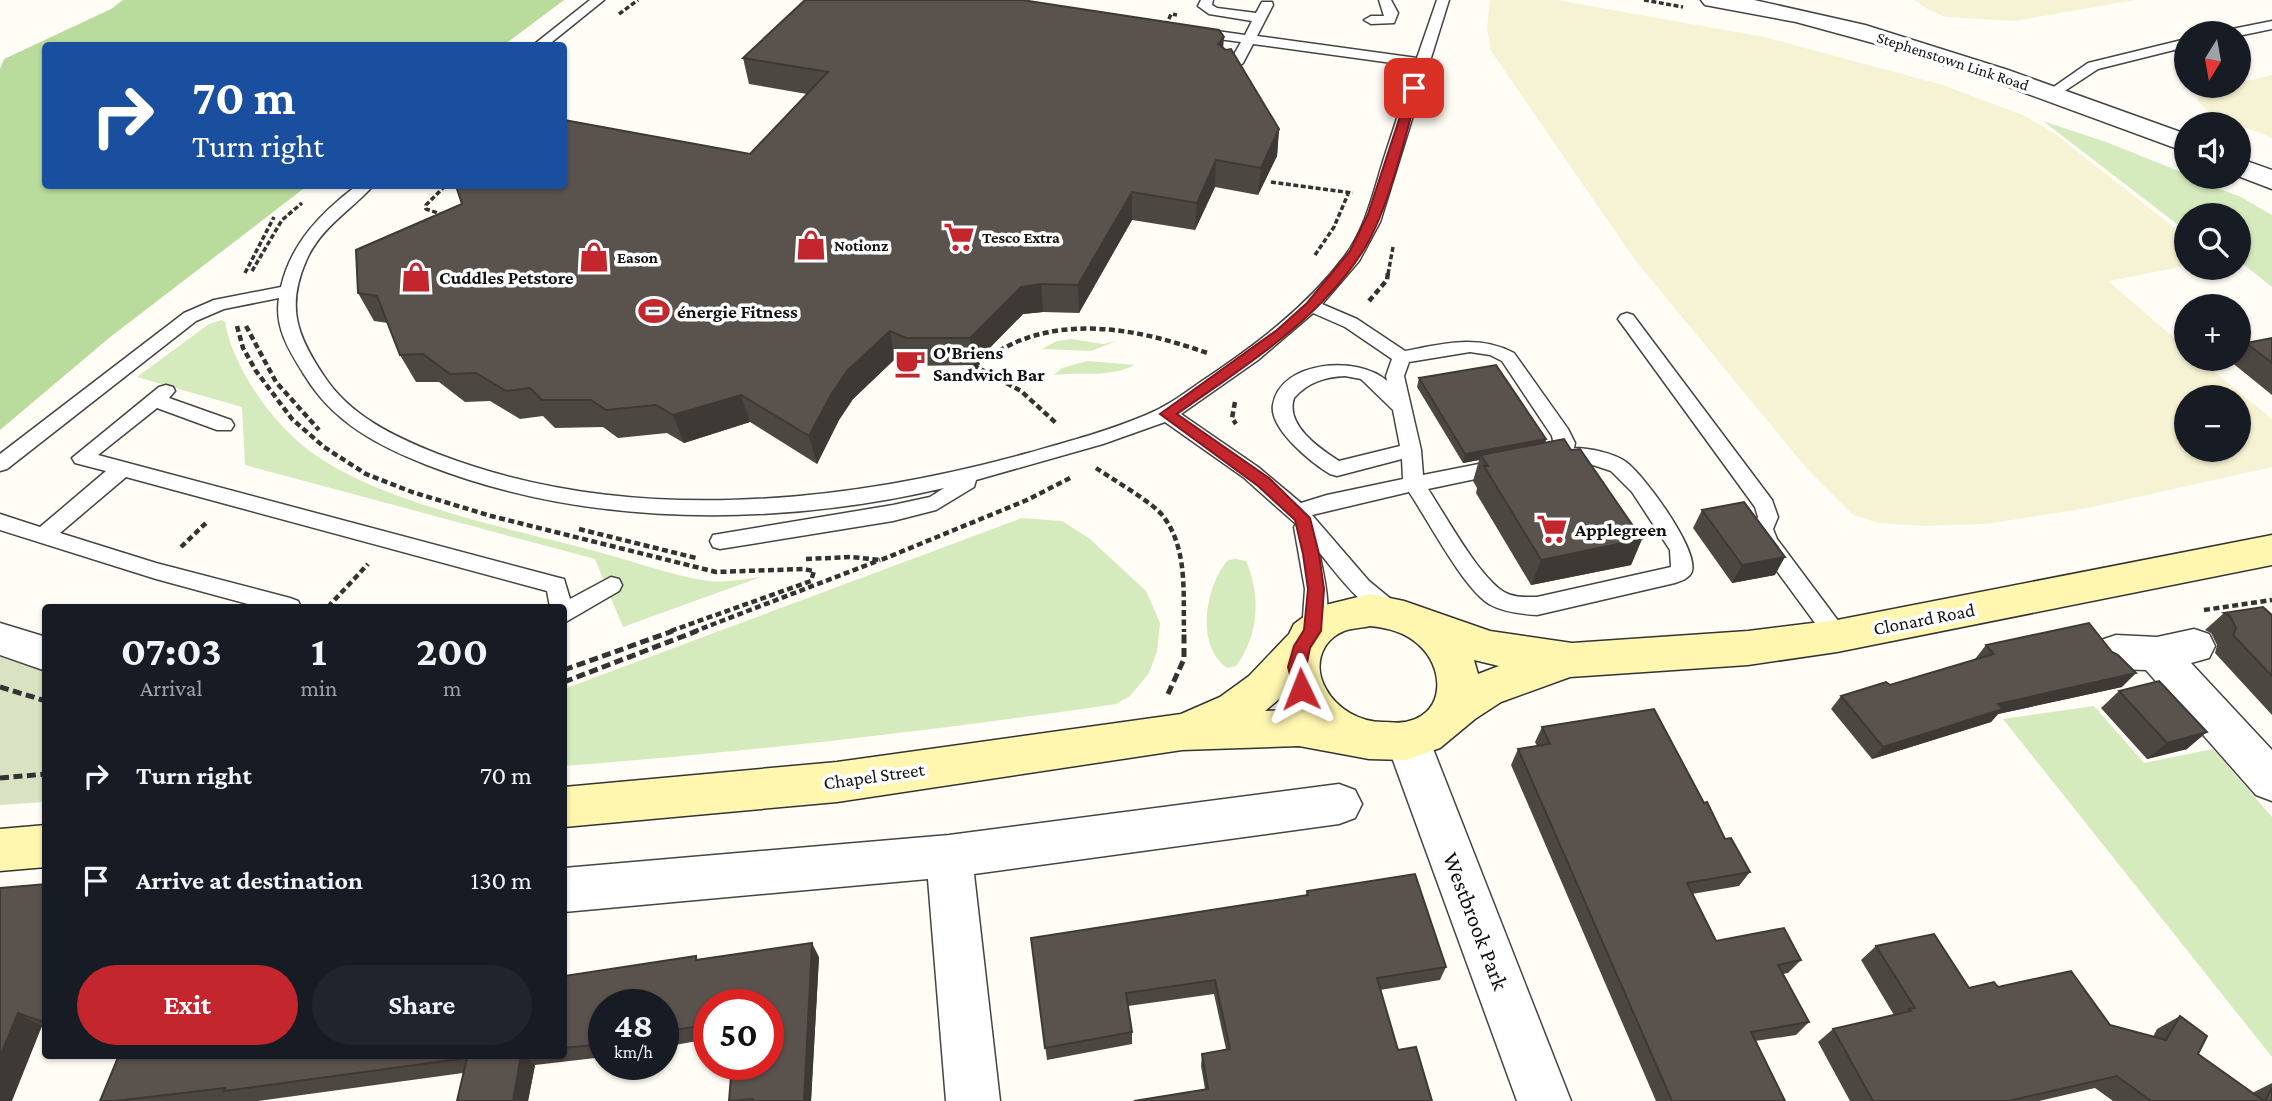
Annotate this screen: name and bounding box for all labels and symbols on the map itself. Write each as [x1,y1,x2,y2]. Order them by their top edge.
north arrow [2174,21,2250,98]
street label: Stephenstown Link Road [1874,28,2032,95]
pin [1384,58,1444,118]
supermarket icon: Tesco Extra [942,220,976,254]
shop icon: Notionz [794,228,828,262]
place label: Tesco Extra [982,229,1060,246]
place label: Notionz [834,237,889,254]
shop icon: Eason [577,240,611,274]
place label: Eason [617,249,658,266]
shop icon: Cuddles Petstore [399,260,433,294]
place label: Cuddles Petstore [439,267,574,288]
sports icon: énergie Fitness [637,294,671,328]
place label: énergie Fitness [677,301,798,322]
place label: O'Briens Sandwich Bar [933,342,1045,385]
cafe icon: O'Briens Sandwich Bar [893,346,927,380]
supermarket icon: Applegreen [1535,512,1569,546]
place label: Applegreen [1574,519,1667,540]
street label: Clonard Road [1871,599,1977,639]
position arrow [1264,652,1338,726]
street label: Chapel Street [822,758,926,793]
street label: Westbrook Park [1438,848,1514,994]
speed limit sign: 50 [693,989,784,1080]

